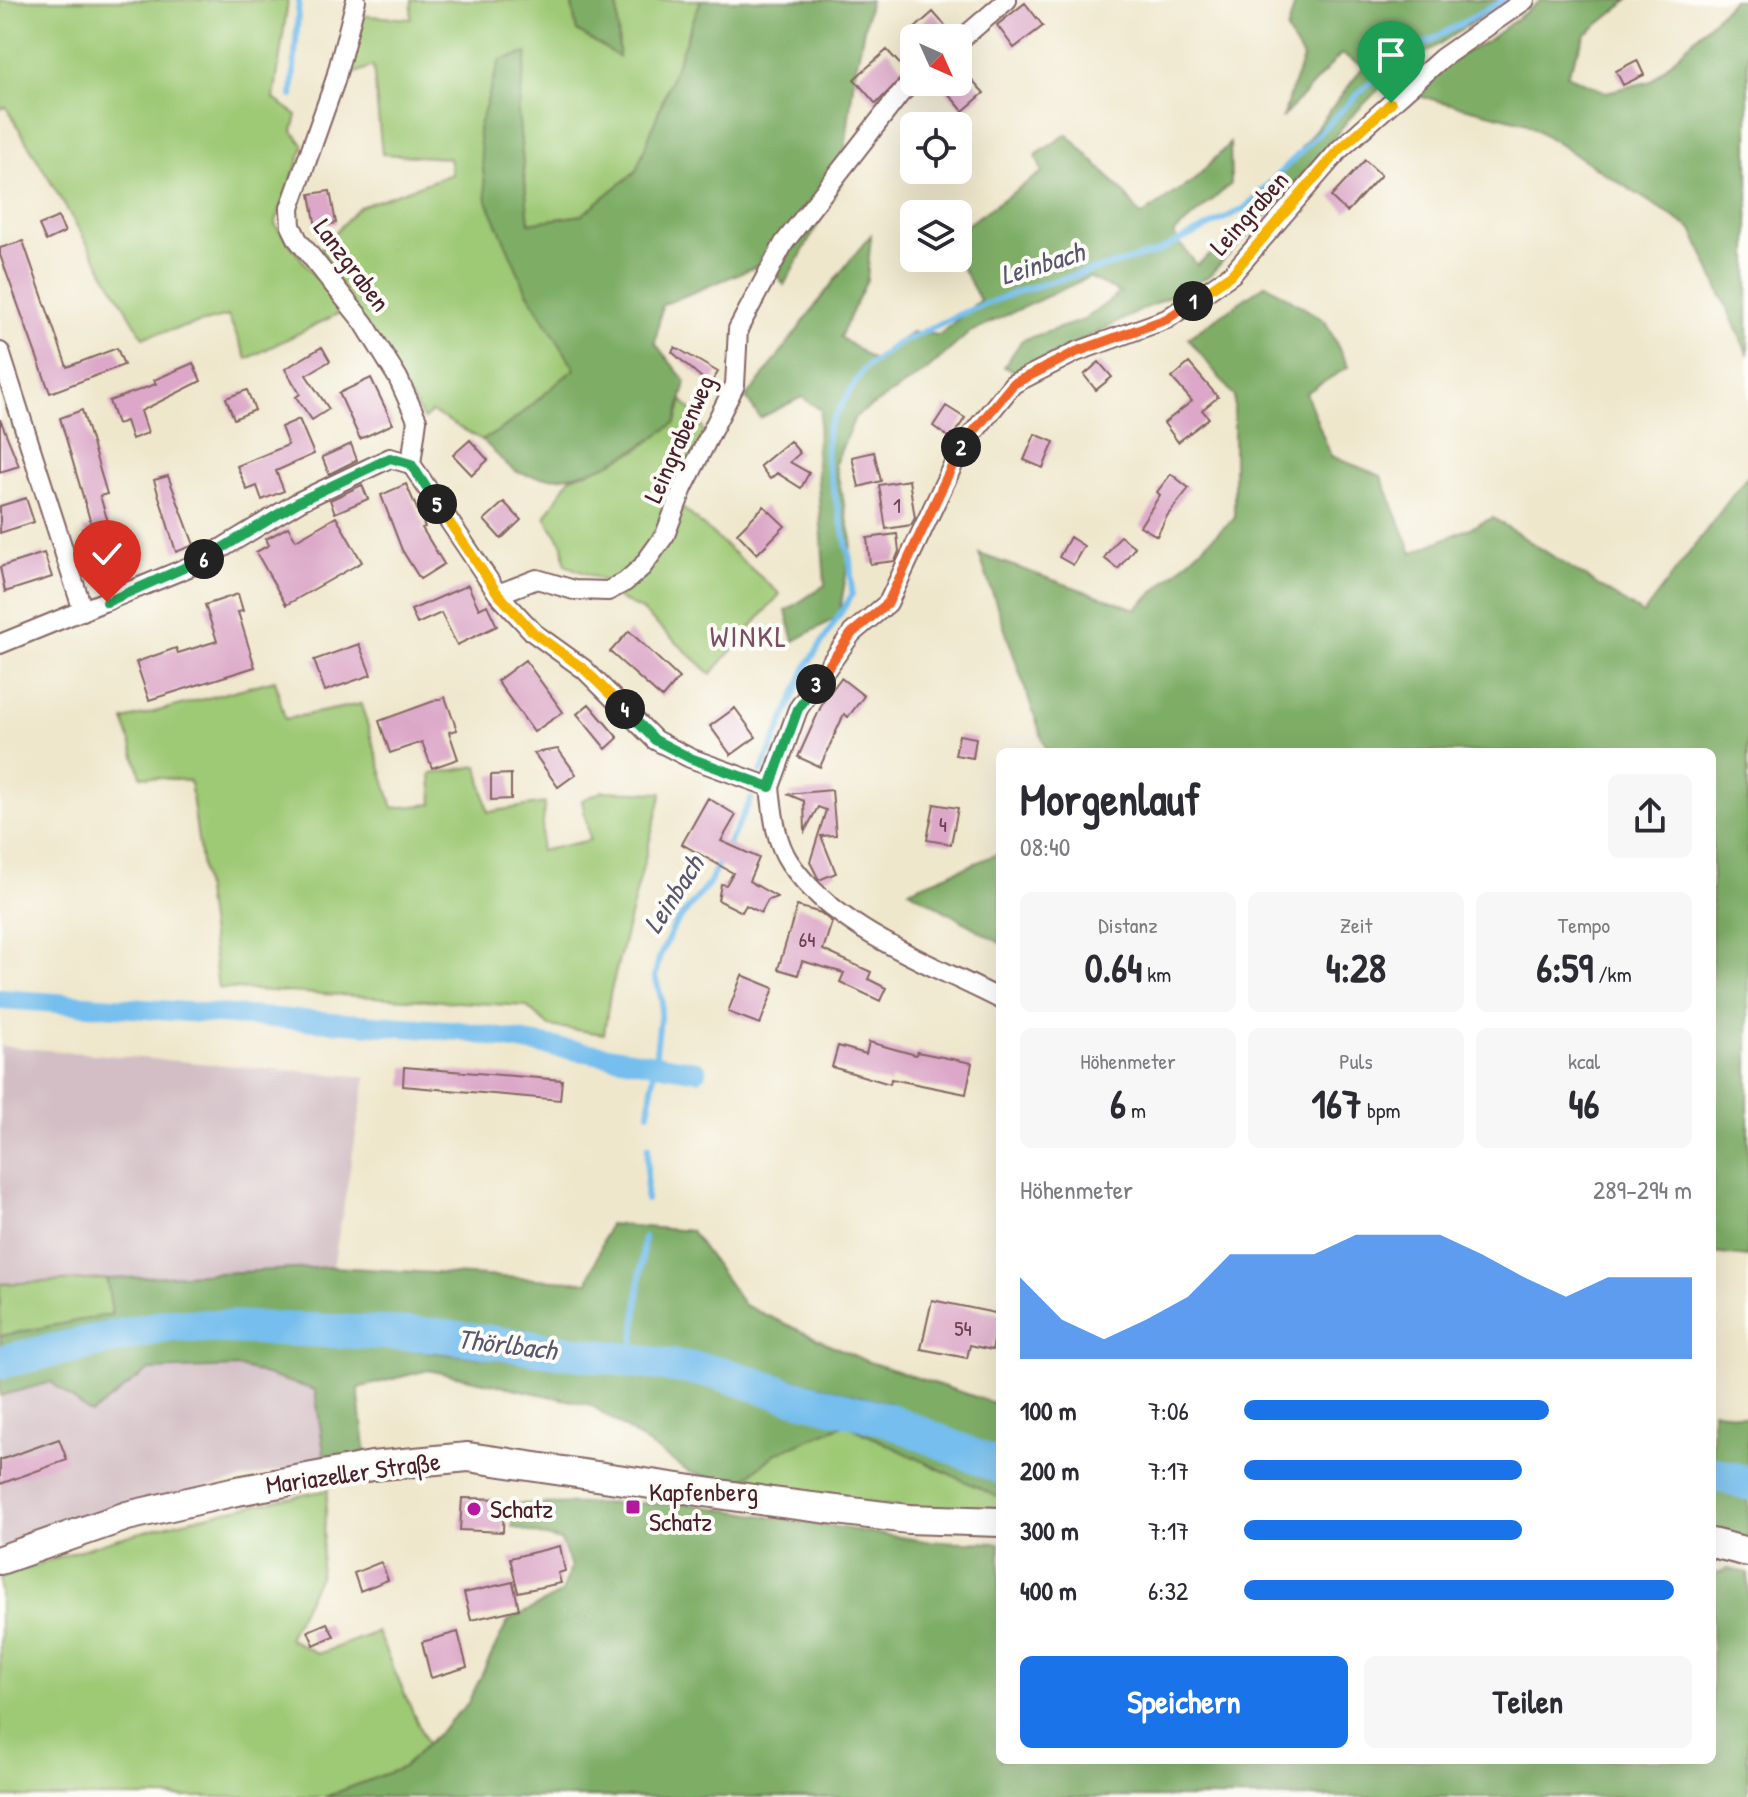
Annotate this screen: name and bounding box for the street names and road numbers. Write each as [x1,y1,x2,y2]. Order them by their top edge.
street label: Leingraben [1201,163,1296,262]
street label: Lanzgraben [306,211,399,318]
street label: Leingrabenweg [635,369,722,508]
street label: Mariazeller Straße [263,1443,442,1502]

